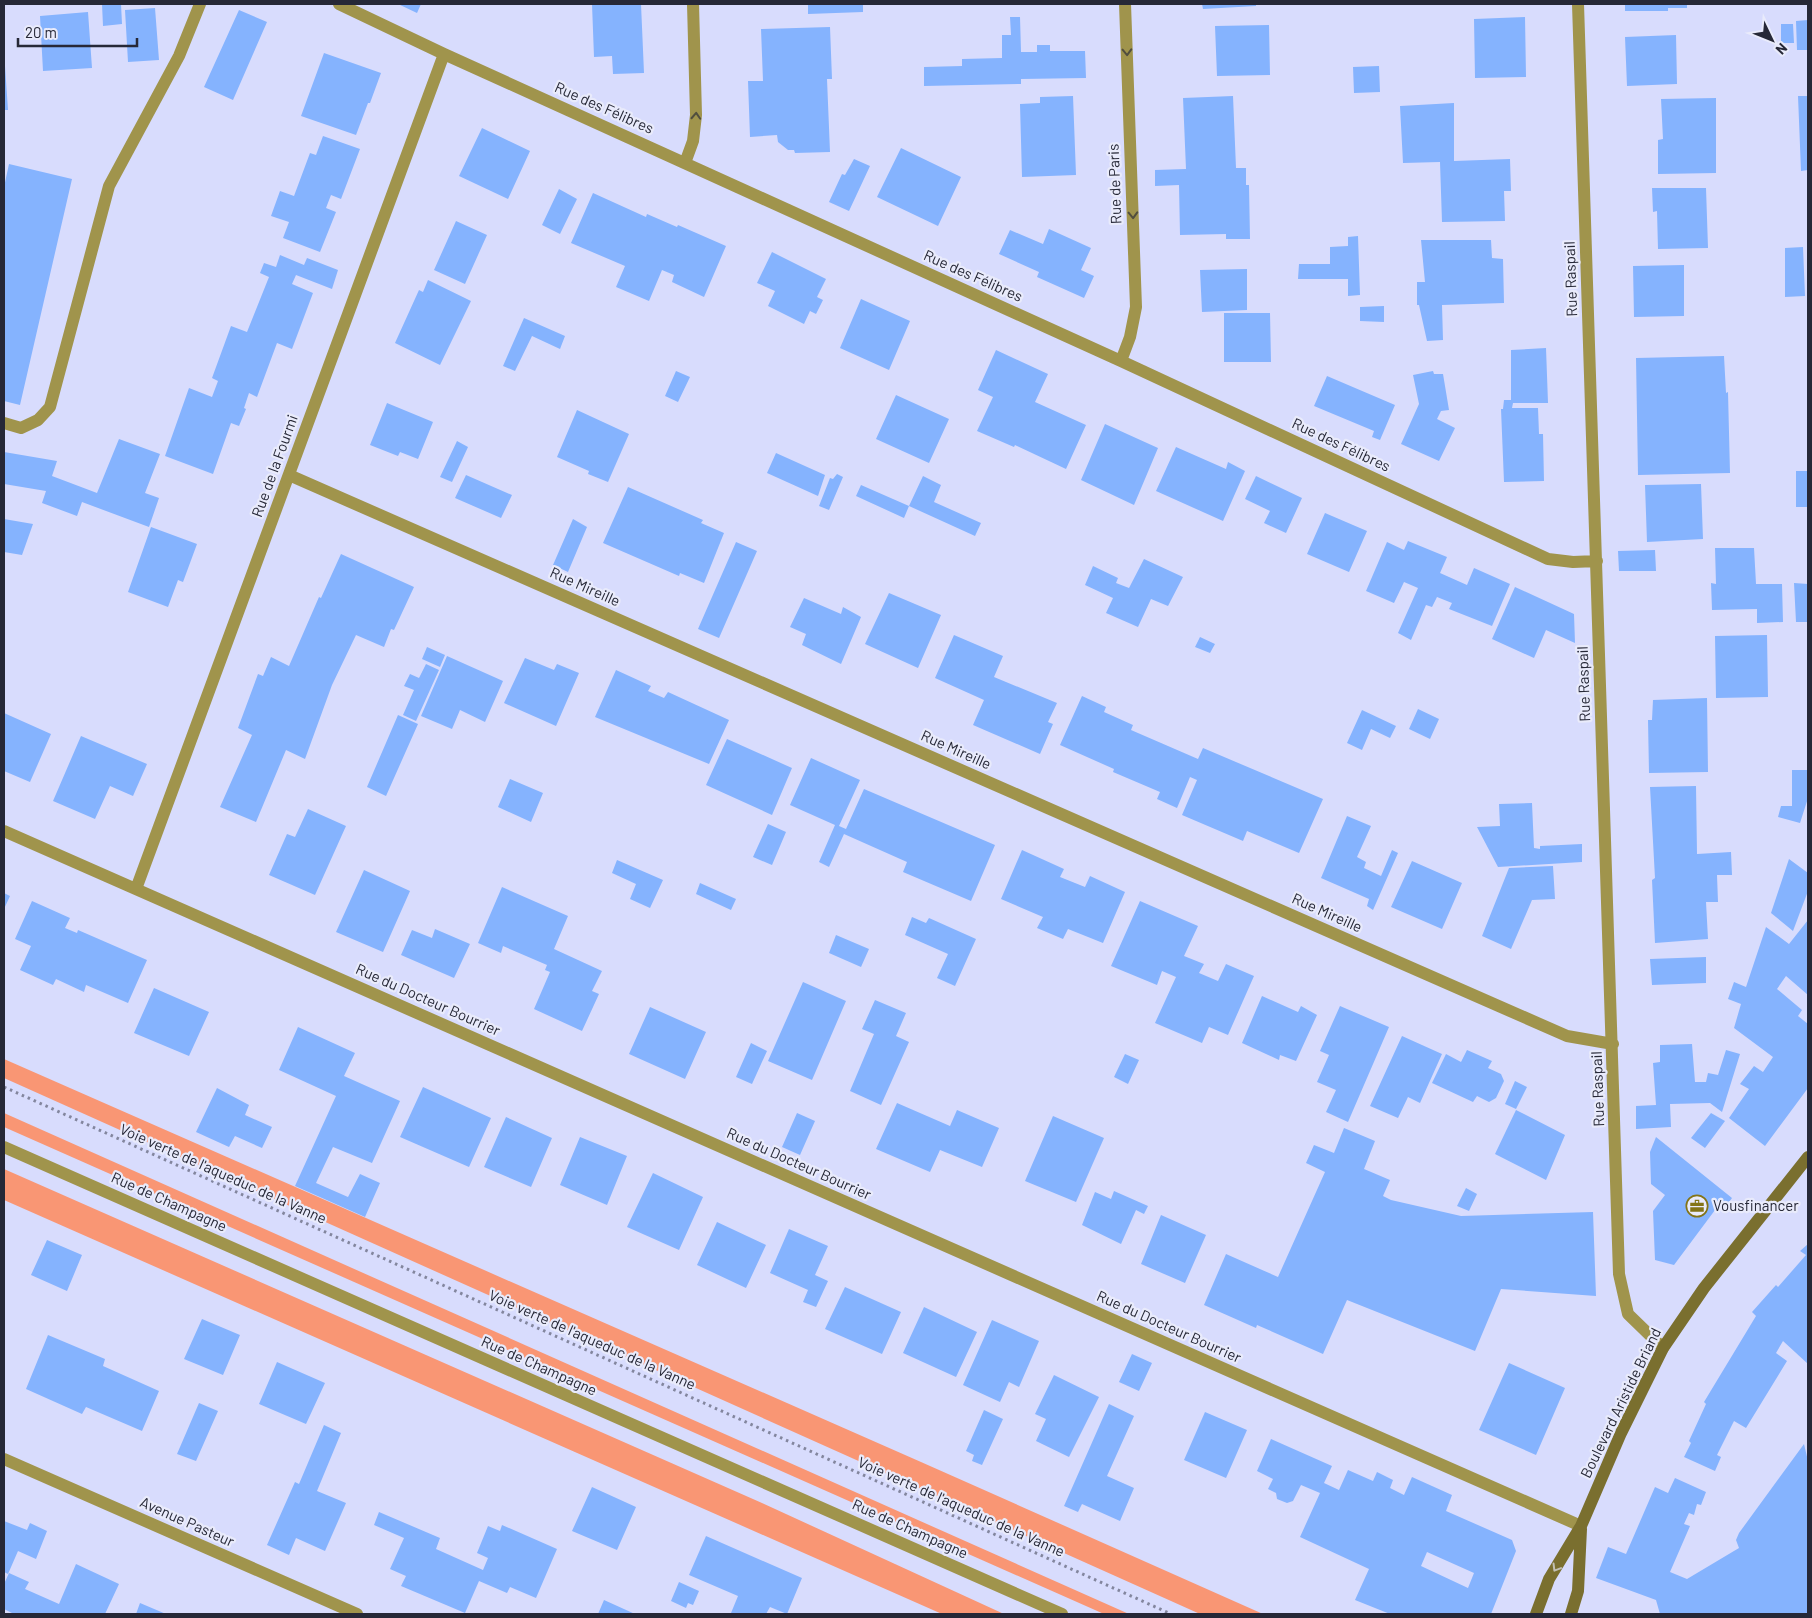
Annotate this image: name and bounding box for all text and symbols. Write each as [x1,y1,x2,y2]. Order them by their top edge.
scale bar [18,15,136,47]
north arrow [1747,15,1797,65]
text: 20 m [25,23,57,41]
text: N [1772,40,1791,58]
one-way arrow [1122,49,1132,57]
street label: Rue des Félibres [552,77,657,137]
one-way arrow [690,111,701,119]
street label: Rue de Paris [1104,144,1124,225]
one-way arrow [1127,211,1138,219]
street label: Rue Raspail [1560,241,1580,317]
street label: Rue des Félibres [921,245,1026,305]
street label: Rue de la Fourmi [247,412,301,519]
street label: Rue des Félibres [1289,413,1393,475]
street label: Rue Mireille [548,563,623,610]
street label: Rue Raspail [1573,646,1593,722]
street label: Rue Mireille [919,726,994,773]
street label: Rue Mireille [1290,889,1365,936]
street label: Rue du Docteur Bourrier [353,959,504,1039]
street label: Rue Raspail [1587,1051,1607,1127]
street label: Voie verte de l'aqueduc de la Vanne [117,1119,330,1227]
street label: Rue du Docteur Bourrier [724,1123,875,1203]
street label: Rue de Champagne [109,1168,230,1235]
office icon: Vousfinancer [1685,1194,1709,1218]
place label: Vousfinancer [1713,1196,1799,1214]
street label: Voie verte de l'aqueduc de la Vanne [486,1285,699,1393]
street label: Rue du Docteur Bourrier [1094,1286,1245,1366]
street label: Boulevard Aristide Briand [1576,1325,1664,1481]
street label: Rue de Champagne [479,1332,600,1399]
street label: Voie verte de l'aqueduc de la Vanne [855,1452,1068,1560]
street label: Avenue Pasteur [138,1492,238,1550]
street label: Rue de Champagne [850,1495,971,1562]
one-way arrow [1552,1562,1562,1571]

